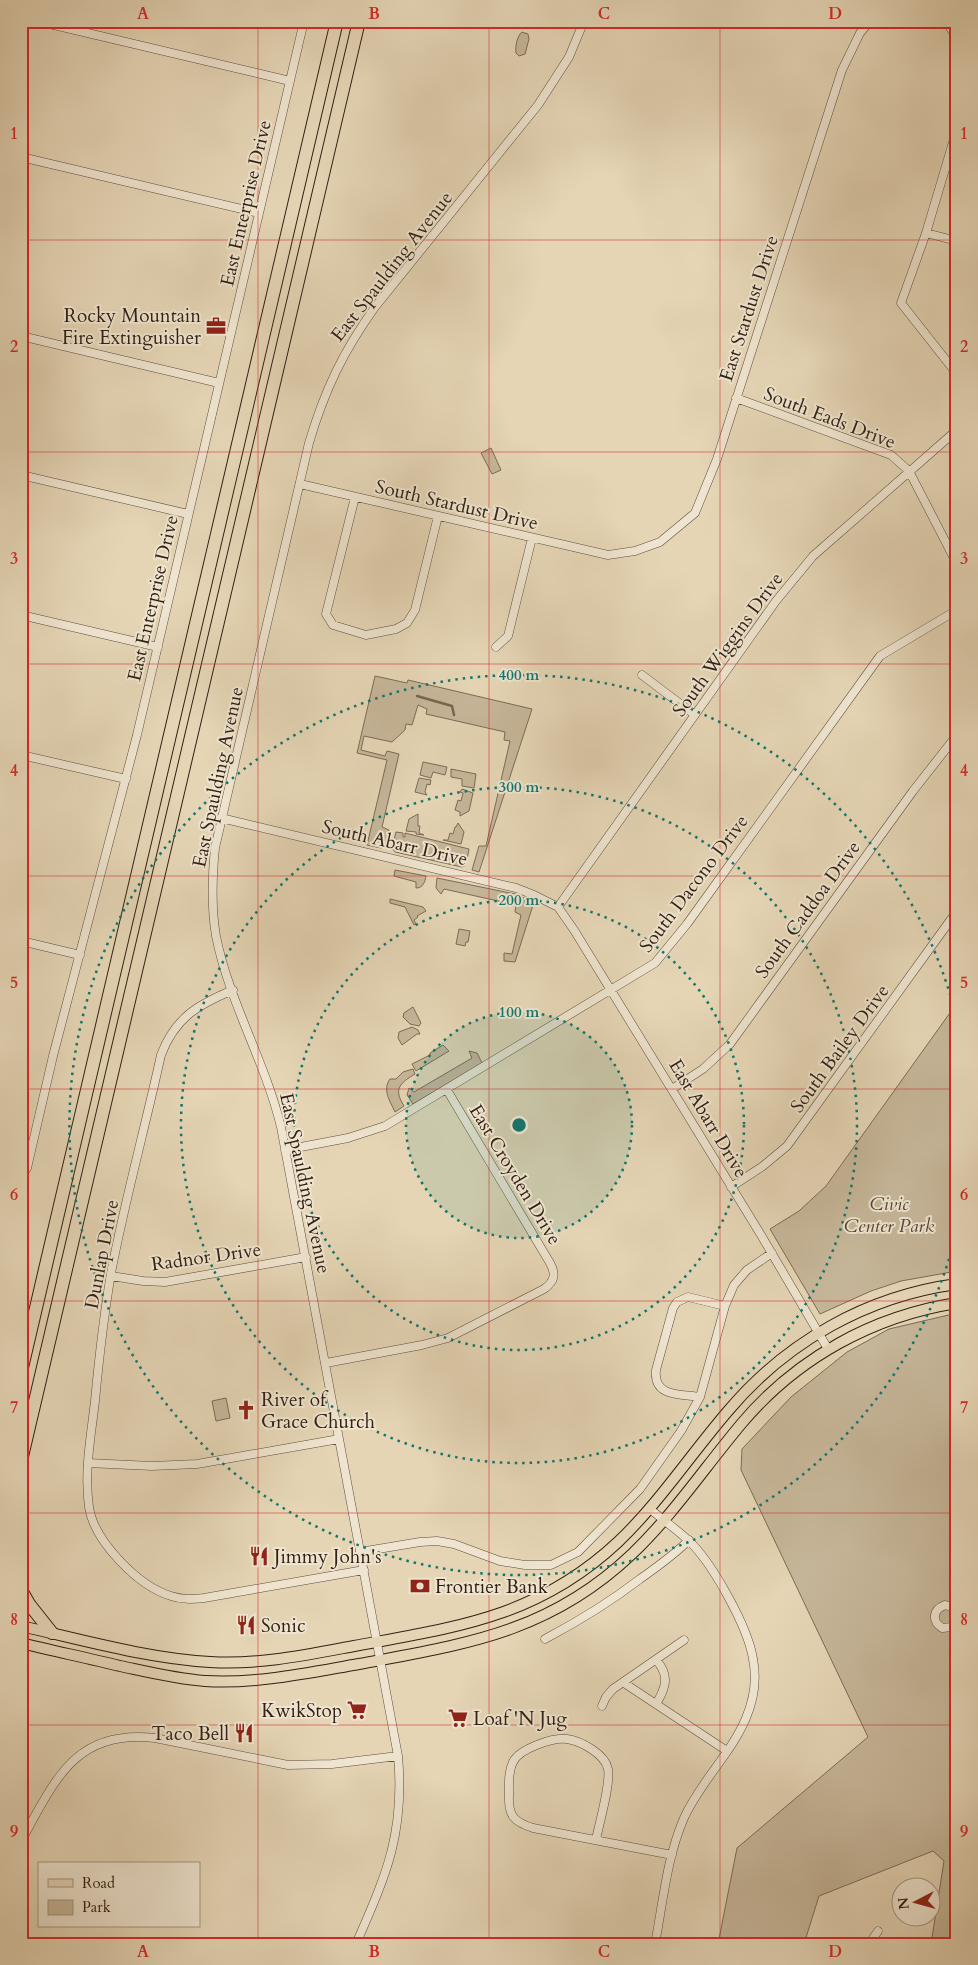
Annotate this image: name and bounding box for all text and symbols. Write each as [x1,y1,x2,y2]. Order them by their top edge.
text: A [137,3,149,25]
text: B [368,3,380,25]
text: C [598,3,610,25]
text: D [828,3,842,25]
street label: East Enterprise Drive [214,118,278,289]
text: 1 [10,123,18,145]
text: 1 [960,123,968,145]
street label: East Spaulding Avenue [325,186,459,347]
street label: East Stardust Drive [713,232,785,385]
place label: Rocky Mountain Fire Extinguisher [62,303,201,351]
office icon: Rocky Mountain Fire Extinguisher [205,315,227,337]
text: 2 [10,336,18,358]
text: 2 [960,336,968,358]
street label: South Eads Drive [760,381,899,455]
street label: South Stardust Drive [373,474,541,536]
street label: East Enterprise Drive [121,513,185,684]
text: 3 [10,548,18,570]
text: 3 [960,548,968,570]
street label: South Wiggins Drive [666,567,789,722]
text: 400 m [499,665,540,685]
street label: East Spaulding Avenue [186,684,250,870]
text: 4 [10,760,18,782]
text: 4 [960,760,968,782]
text: 300 m [499,777,540,797]
street label: South Dacono Drive [633,809,754,958]
street label: South Abarr Drive [319,814,470,872]
street label: South Caddoa Drive [749,836,867,984]
text: 200 m [499,890,540,910]
text: 5 [10,972,18,994]
text: 5 [960,972,968,994]
street label: South Bailey Drive [784,979,895,1118]
text: 100 m [499,1002,540,1022]
street label: East Abarr Drive [662,1054,754,1183]
street label: East Spaulding Avenue [273,1090,337,1276]
street label: East Croyden Drive [463,1099,567,1250]
centre of rings [510,1116,528,1134]
text: 6 [10,1184,18,1206]
text: 6 [960,1184,968,1206]
park label: Civic Center Park [844,1191,935,1239]
street label: Dunlap Drive [79,1197,125,1311]
street label: Radnor Drive [150,1236,263,1278]
place label: River of Grace Church [261,1387,376,1435]
text: 7 [10,1397,18,1419]
text: 7 [960,1397,968,1419]
church icon: River of Grace Church [235,1399,257,1421]
place label: Jimmy John's [271,1544,382,1570]
restaurant icon: Jimmy John's [248,1545,270,1567]
place label: Frontier Bank [435,1574,549,1600]
bank icon: Frontier Bank [409,1575,431,1597]
text: 8 [10,1609,18,1631]
text: 8 [960,1609,968,1631]
place label: Sonic [261,1613,306,1639]
restaurant icon: Sonic [235,1614,257,1636]
place label: KwikStop [261,1698,342,1724]
supermarket icon: KwikStop [346,1699,368,1721]
place label: Loaf 'N Jug [473,1706,567,1732]
supermarket icon: Loaf 'N Jug [447,1707,469,1729]
place label: Taco Bell [152,1721,229,1747]
restaurant icon: Taco Bell [233,1722,255,1744]
text: 9 [10,1821,18,1843]
text: 9 [960,1821,968,1843]
legend [38,1862,200,1928]
text: Road [82,1873,115,1893]
north arrow [890,1878,940,1928]
text: N [893,1896,914,1910]
text: Park [82,1897,111,1917]
text: A [137,1941,149,1963]
text: B [368,1941,380,1963]
text: C [598,1941,610,1963]
text: D [828,1941,842,1963]

